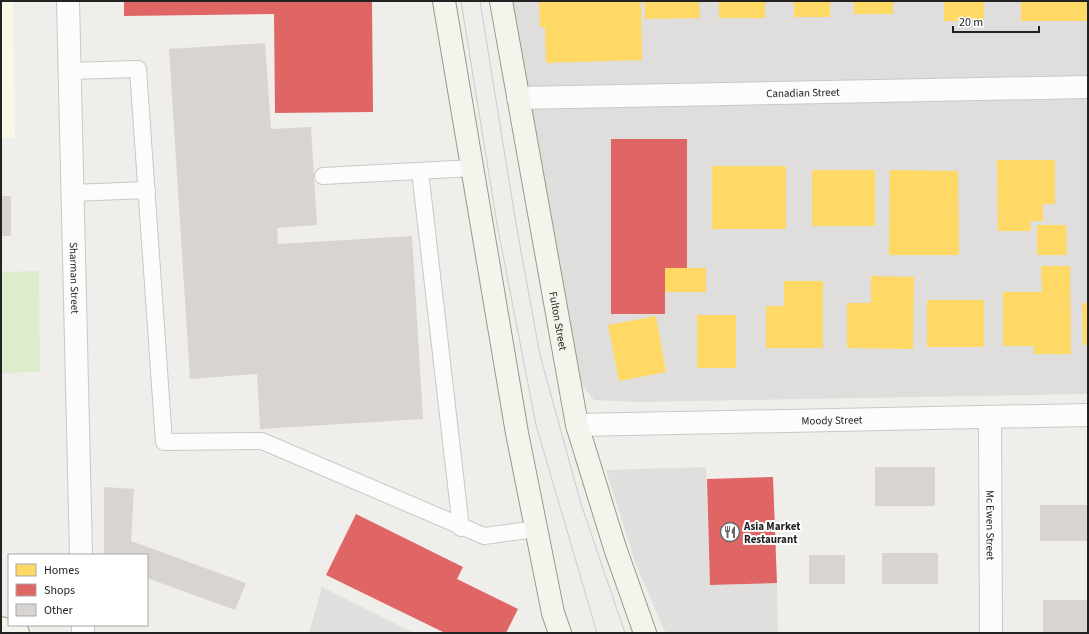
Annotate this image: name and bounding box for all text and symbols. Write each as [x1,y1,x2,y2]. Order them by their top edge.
scale bar [953,8,1039,34]
text: 20 m [959,14,983,31]
street label: Canadian Street [766,84,840,101]
street label: Sharman Street [66,242,83,314]
street label: Fulton Street [546,290,571,352]
street label: Moody Street [801,412,863,428]
street label: Mc Ewen Street [983,490,998,560]
place label: Asia Market Restaurant [743,519,801,547]
restaurant icon: Asia Market Restaurant [719,521,741,543]
legend [8,554,148,626]
text: Homes [44,562,79,579]
text: Shops [44,582,75,599]
text: Other [44,602,74,619]

